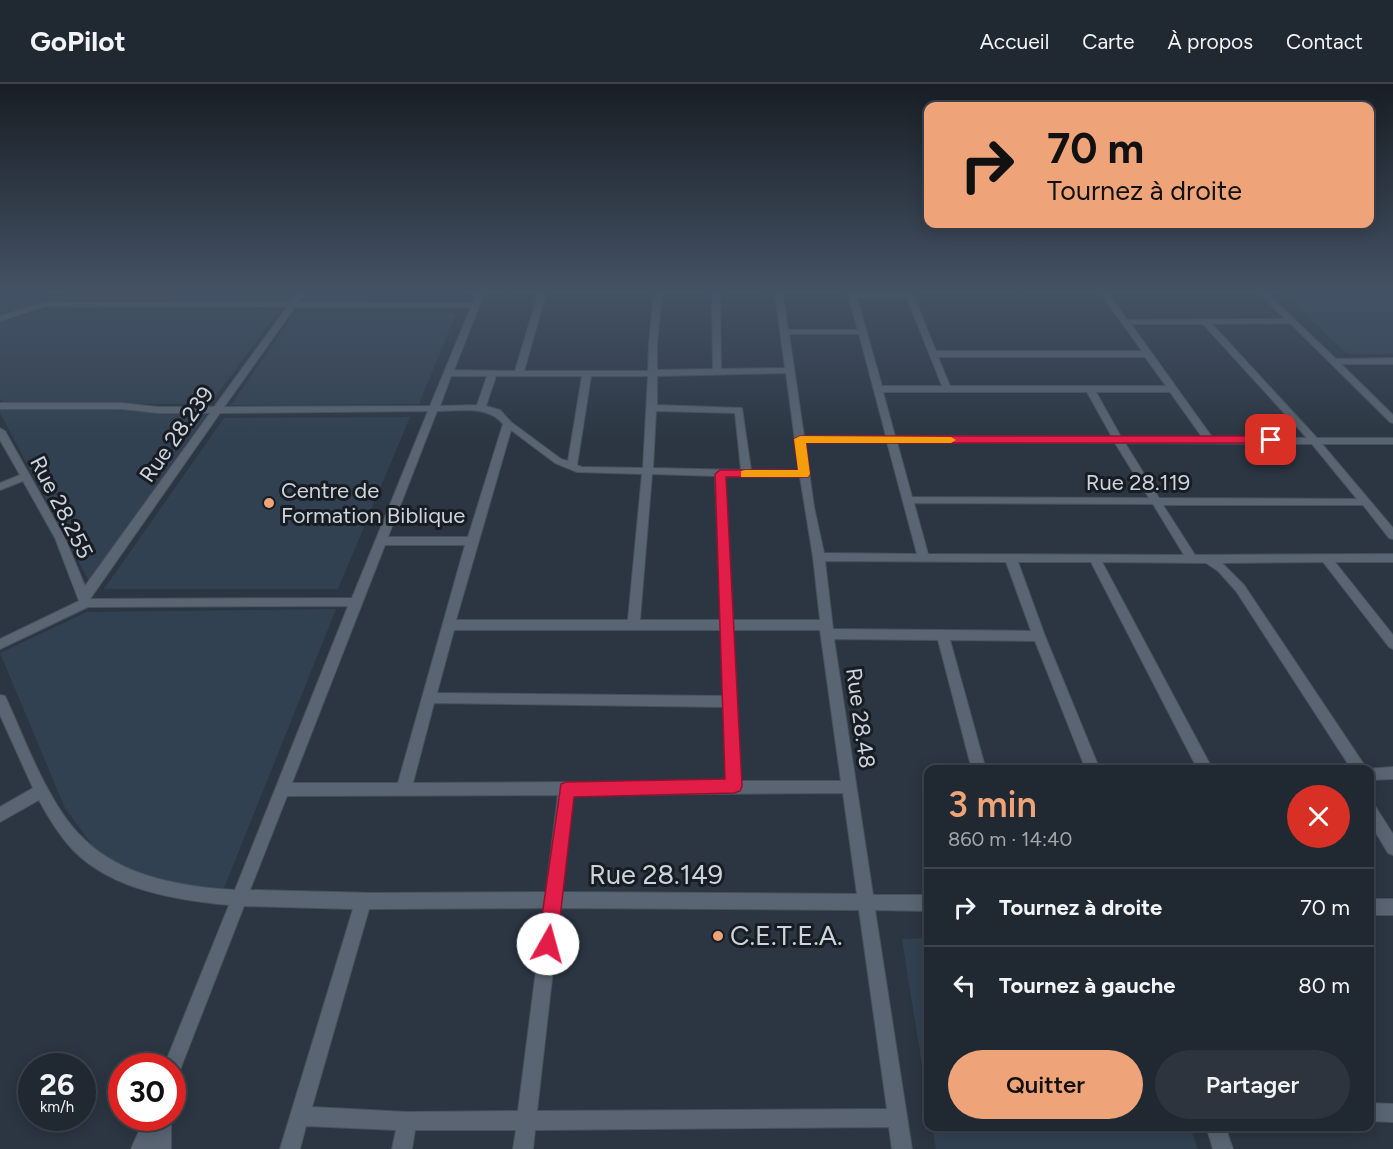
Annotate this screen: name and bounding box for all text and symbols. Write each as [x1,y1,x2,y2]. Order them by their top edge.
text: GoPilot [30,24,126,58]
text: Accueil [980,29,1049,54]
text: Carte [1082,29,1135,54]
text: À propos [1168,29,1253,54]
text: Contact [1286,29,1363,54]
text: 70 m [1047,123,1144,174]
icon: right [948,126,1026,204]
text: Tournez à droite [1047,174,1242,207]
street label: Rue 28.239 [134,381,219,487]
pin [1245,414,1296,465]
icon: arrive [1254,423,1287,456]
street label: Rue 28.255 [24,451,99,563]
street label: Rue 28.119 [1086,469,1190,496]
place label: Centre de Formation Biblique [281,477,465,529]
marker: Centre de Formation Biblique [262,496,276,510]
street label: Rue 28.48 [840,666,881,770]
text: 3 min [948,783,1037,826]
button: close [1287,785,1350,848]
text: 860 m · 14:40 [948,827,1072,851]
street label: Rue 28.149 [589,858,723,891]
icon: right [948,891,981,924]
text: Tournez à droite [999,894,1162,921]
text: 70 m [1300,894,1350,921]
position arrow [516,912,580,976]
place label: C.E.T.E.A. [730,919,843,952]
marker: C.E.T.E.A. [711,929,725,943]
icon: left [948,969,981,1002]
text: Tournez à gauche [999,972,1175,999]
text: 80 m [1298,972,1350,999]
button: Quitter [948,1050,1143,1119]
button: Partager [1155,1050,1350,1119]
speed limit sign: 30 [108,1053,186,1131]
text: 26 [40,1066,74,1103]
text: km/h [40,1098,74,1116]

